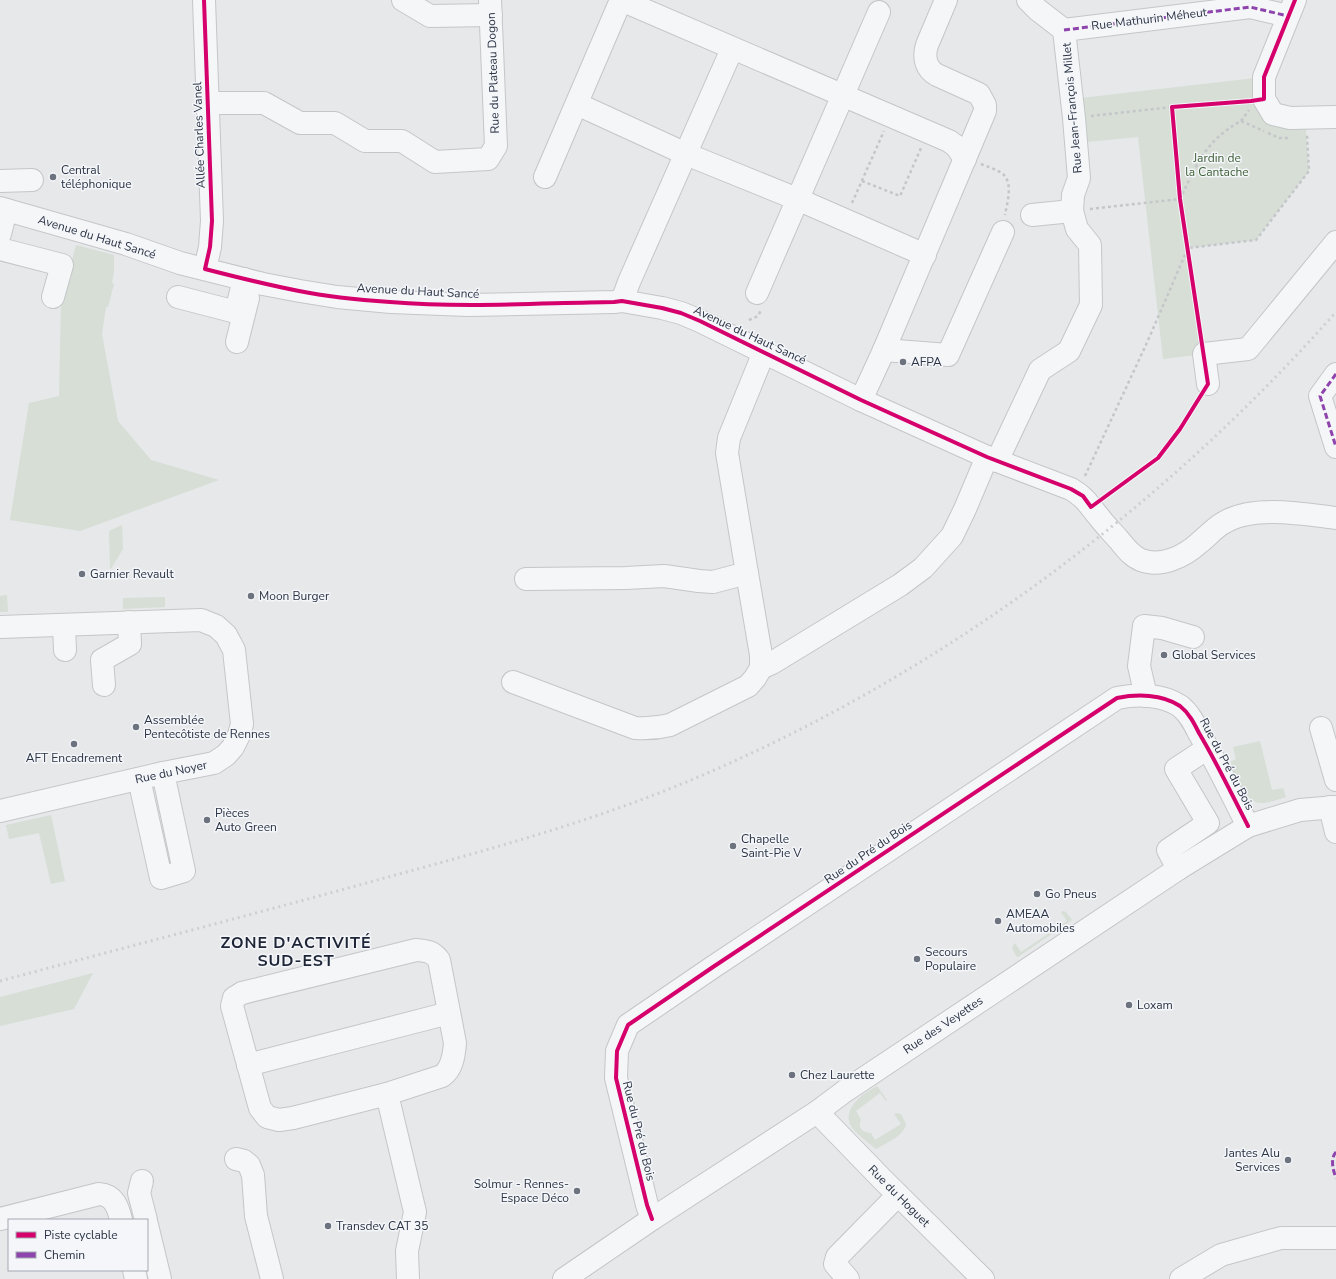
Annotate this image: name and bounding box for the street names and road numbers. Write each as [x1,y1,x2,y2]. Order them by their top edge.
street label: Rue Mathurin Méheut [1090,4,1209,34]
street label: Rue du Plateau Dogon [483,12,503,134]
street label: Rue Jean-François Millet [1058,41,1086,174]
street label: Allée Charles Vanel [189,81,209,189]
street label: Avenue du Haut Sancé [36,211,158,263]
street label: Avenue du Haut Sancé [356,280,480,302]
street label: Avenue du Haut Sancé [691,302,809,368]
street label: Rue du Pré du Bois [1196,715,1258,813]
street label: Rue du Noyer [134,756,209,787]
street label: Rue du Pré du Bois [821,817,915,887]
street label: Rue des Veyettes [900,992,986,1058]
street label: Rue du Pré du Bois [619,1079,659,1183]
street label: Rue du Hoguet [865,1162,934,1231]

